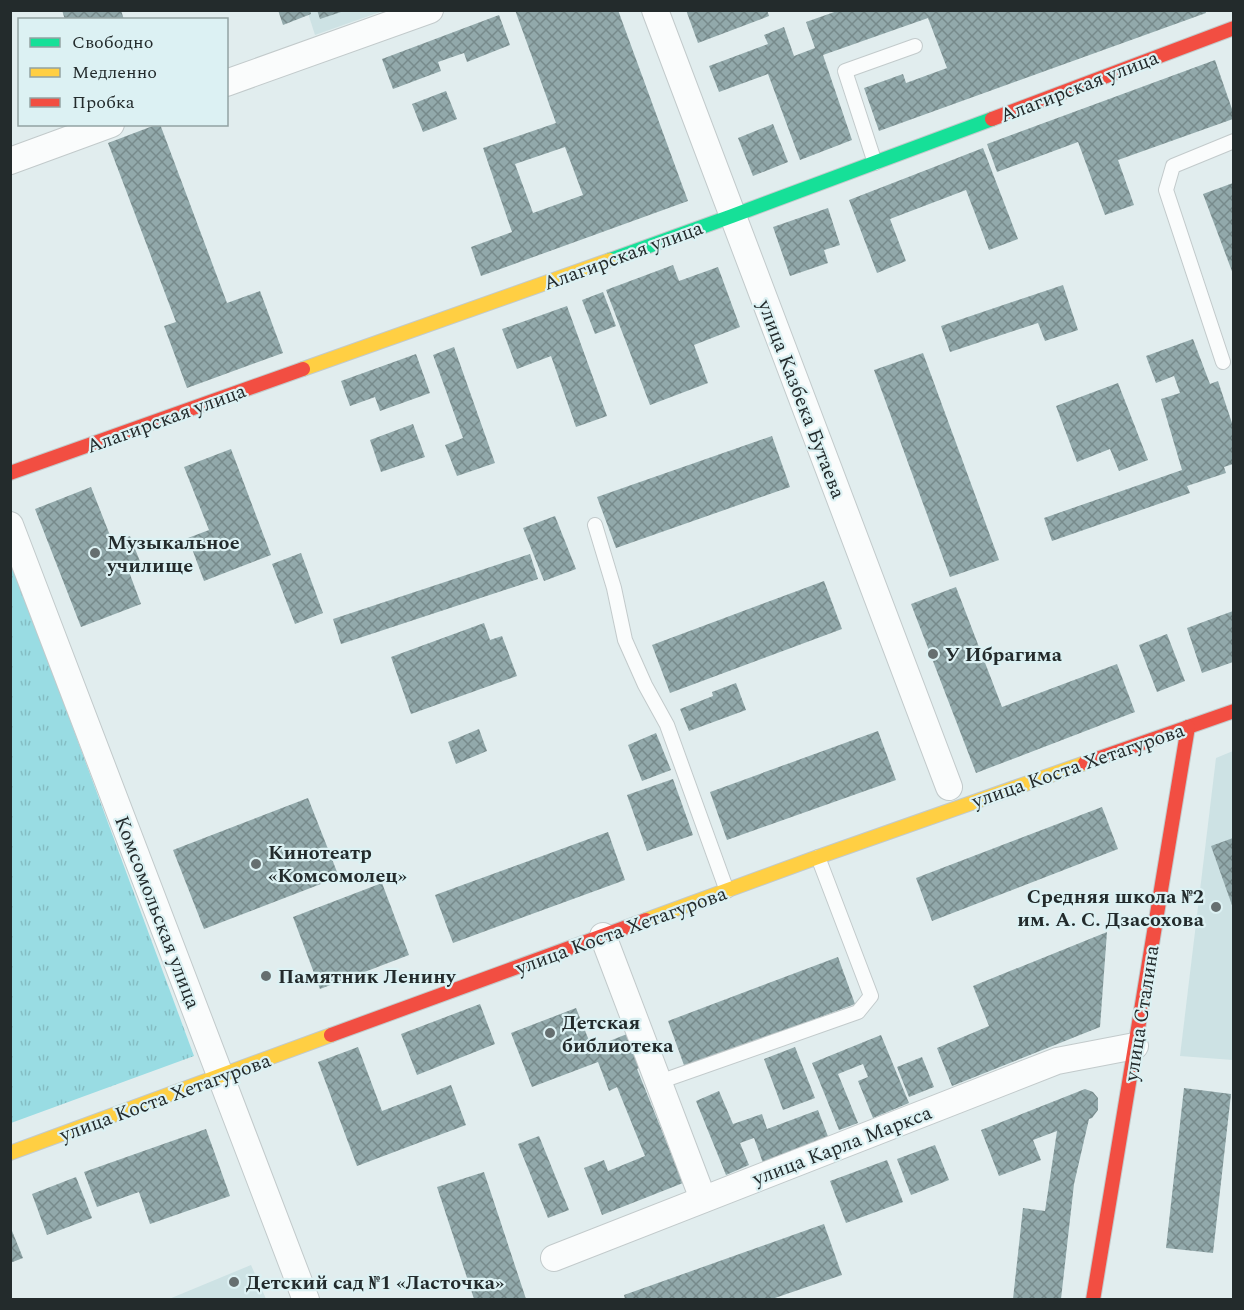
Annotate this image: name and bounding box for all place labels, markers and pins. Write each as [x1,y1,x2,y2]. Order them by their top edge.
place label: Музыкальное училище [106,528,240,581]
marker: Музыкальное училище [88,546,102,560]
place label: У Ибрагима [945,640,1063,670]
marker: У Ибрагима [926,647,940,661]
place label: Кинотеатр «Комсомолец» [268,838,407,891]
marker: Кинотеатр «Комсомолец» [249,857,263,871]
place label: Средняя школа №2 им. А. С. Дзасохова [1017,882,1205,935]
marker: Средняя школа №2 им. А. С. Дзасохова [1209,900,1223,914]
place label: Памятник Ленину [278,962,457,992]
marker: Памятник Ленину [259,969,273,983]
place label: Детская библиотека [562,1008,674,1061]
marker: Детская библиотека [543,1026,557,1040]
place label: Детский сад №1 «Ласточка» [246,1268,504,1298]
marker: Детский сад №1 «Ласточка» [227,1275,241,1289]

